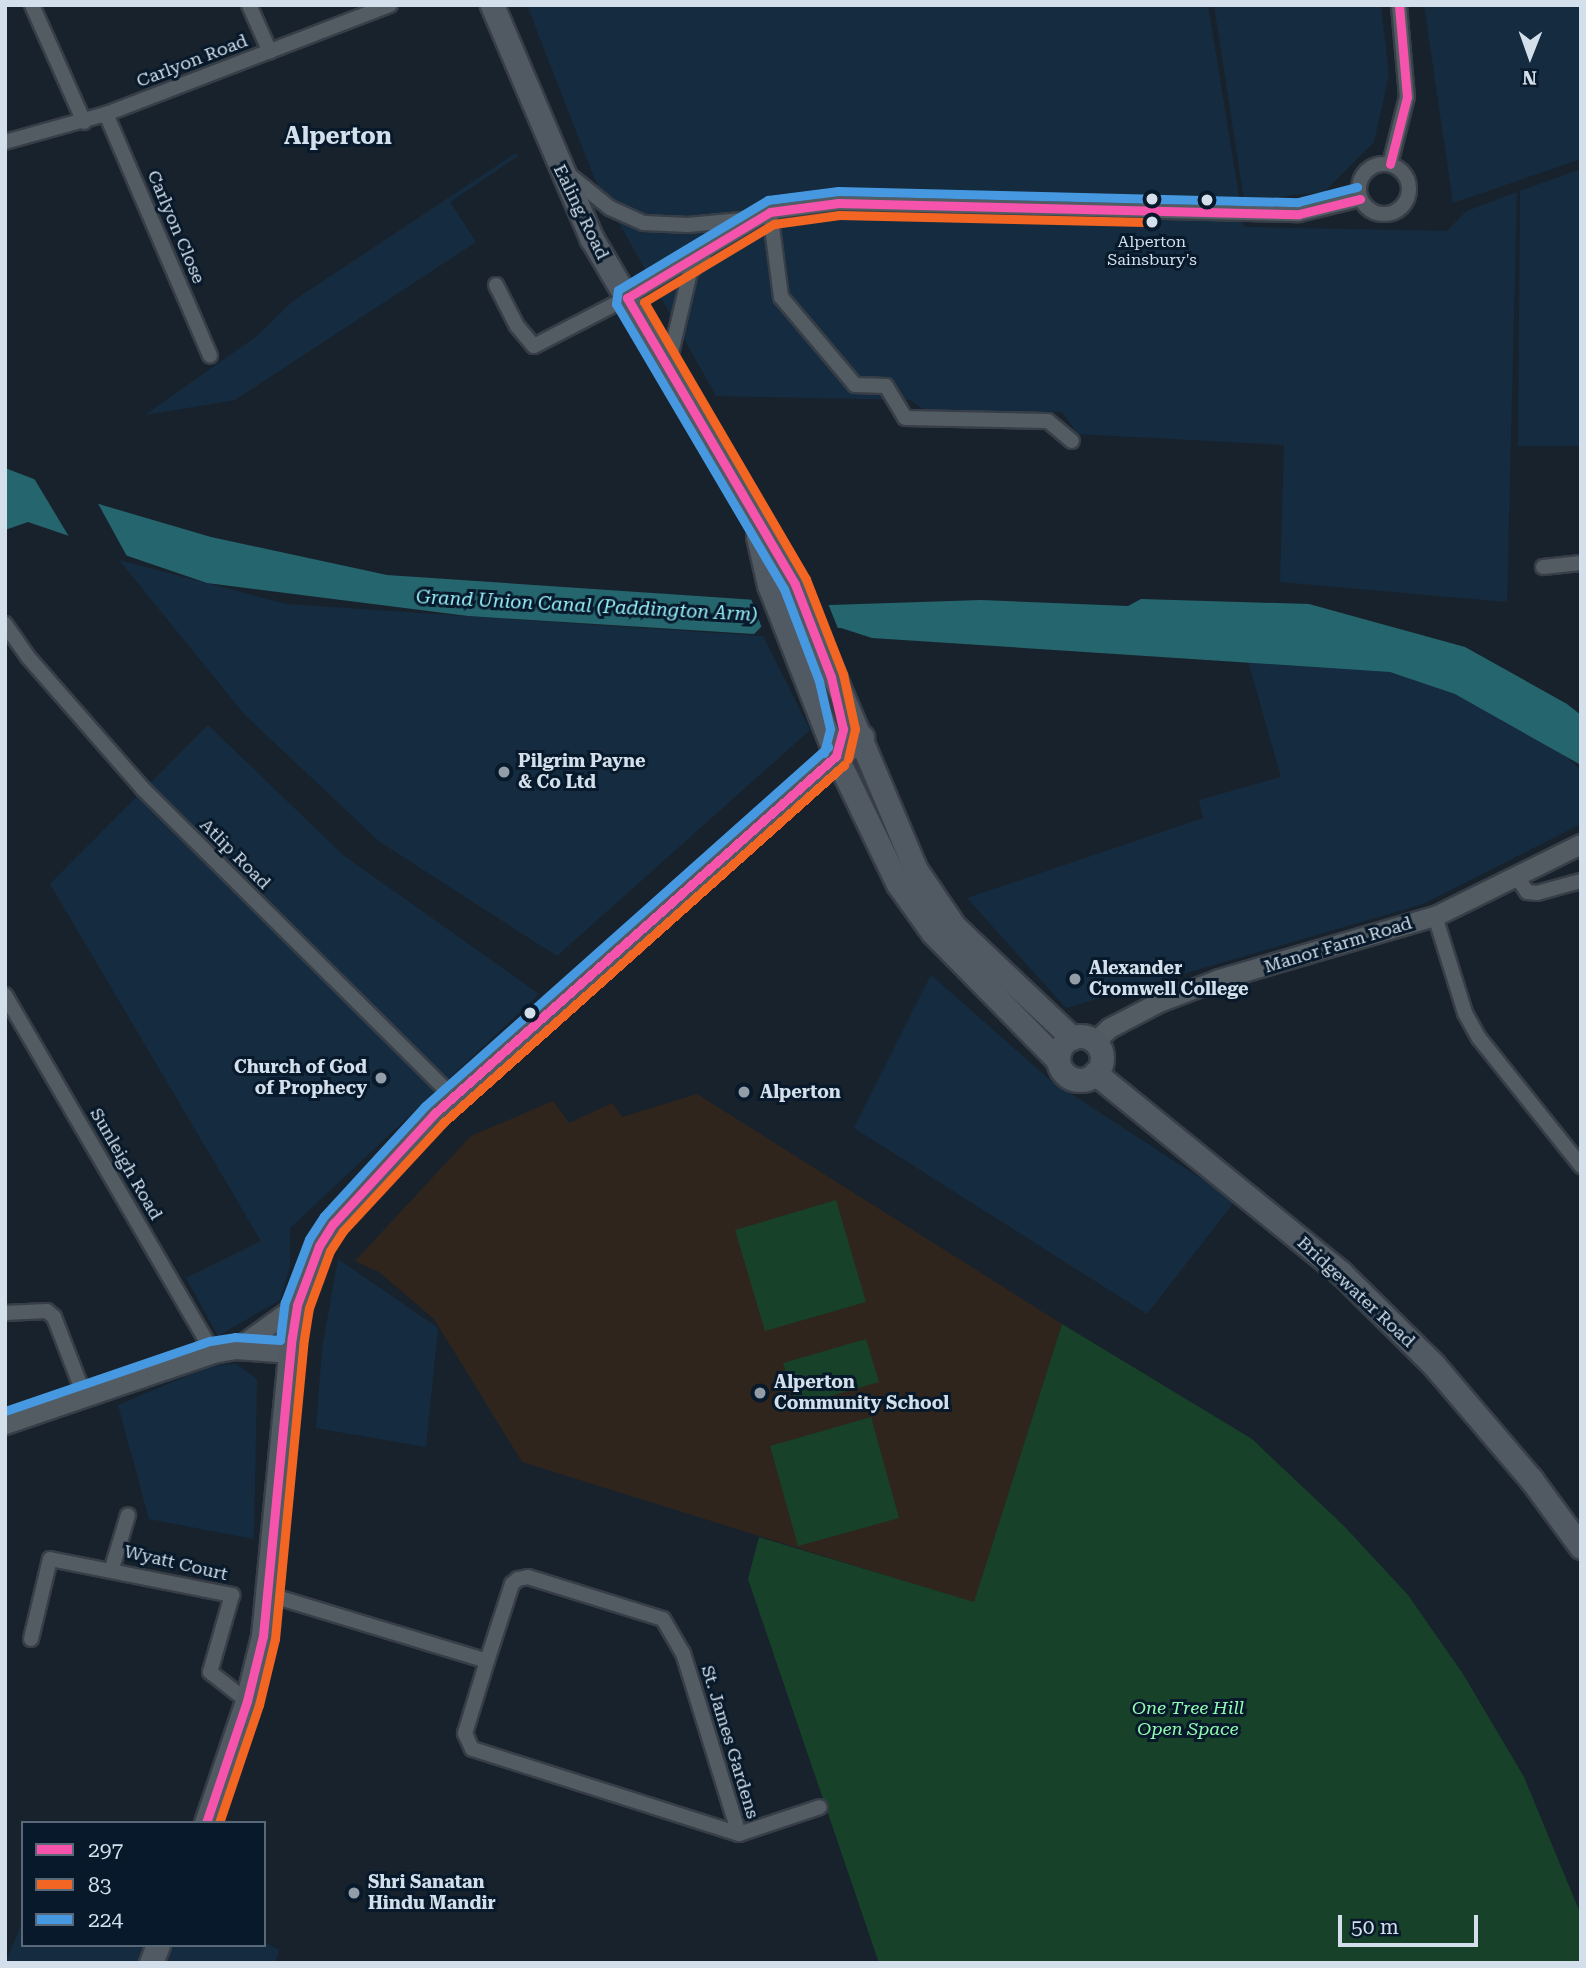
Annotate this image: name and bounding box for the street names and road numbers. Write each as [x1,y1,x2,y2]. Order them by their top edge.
street label: Carlyon Road [133,30,251,92]
street label: Ealing Road [549,161,613,263]
street label: Carlyon Close [142,167,210,287]
street label: Atlip Road [195,814,275,894]
street label: Manor Farm Road [1261,912,1415,978]
street label: Sunleigh Road [85,1104,167,1224]
street label: Bridgewater Road [1293,1232,1419,1352]
street label: Wyatt Court [122,1541,230,1585]
street label: St. James Gardens [696,1663,764,1821]

